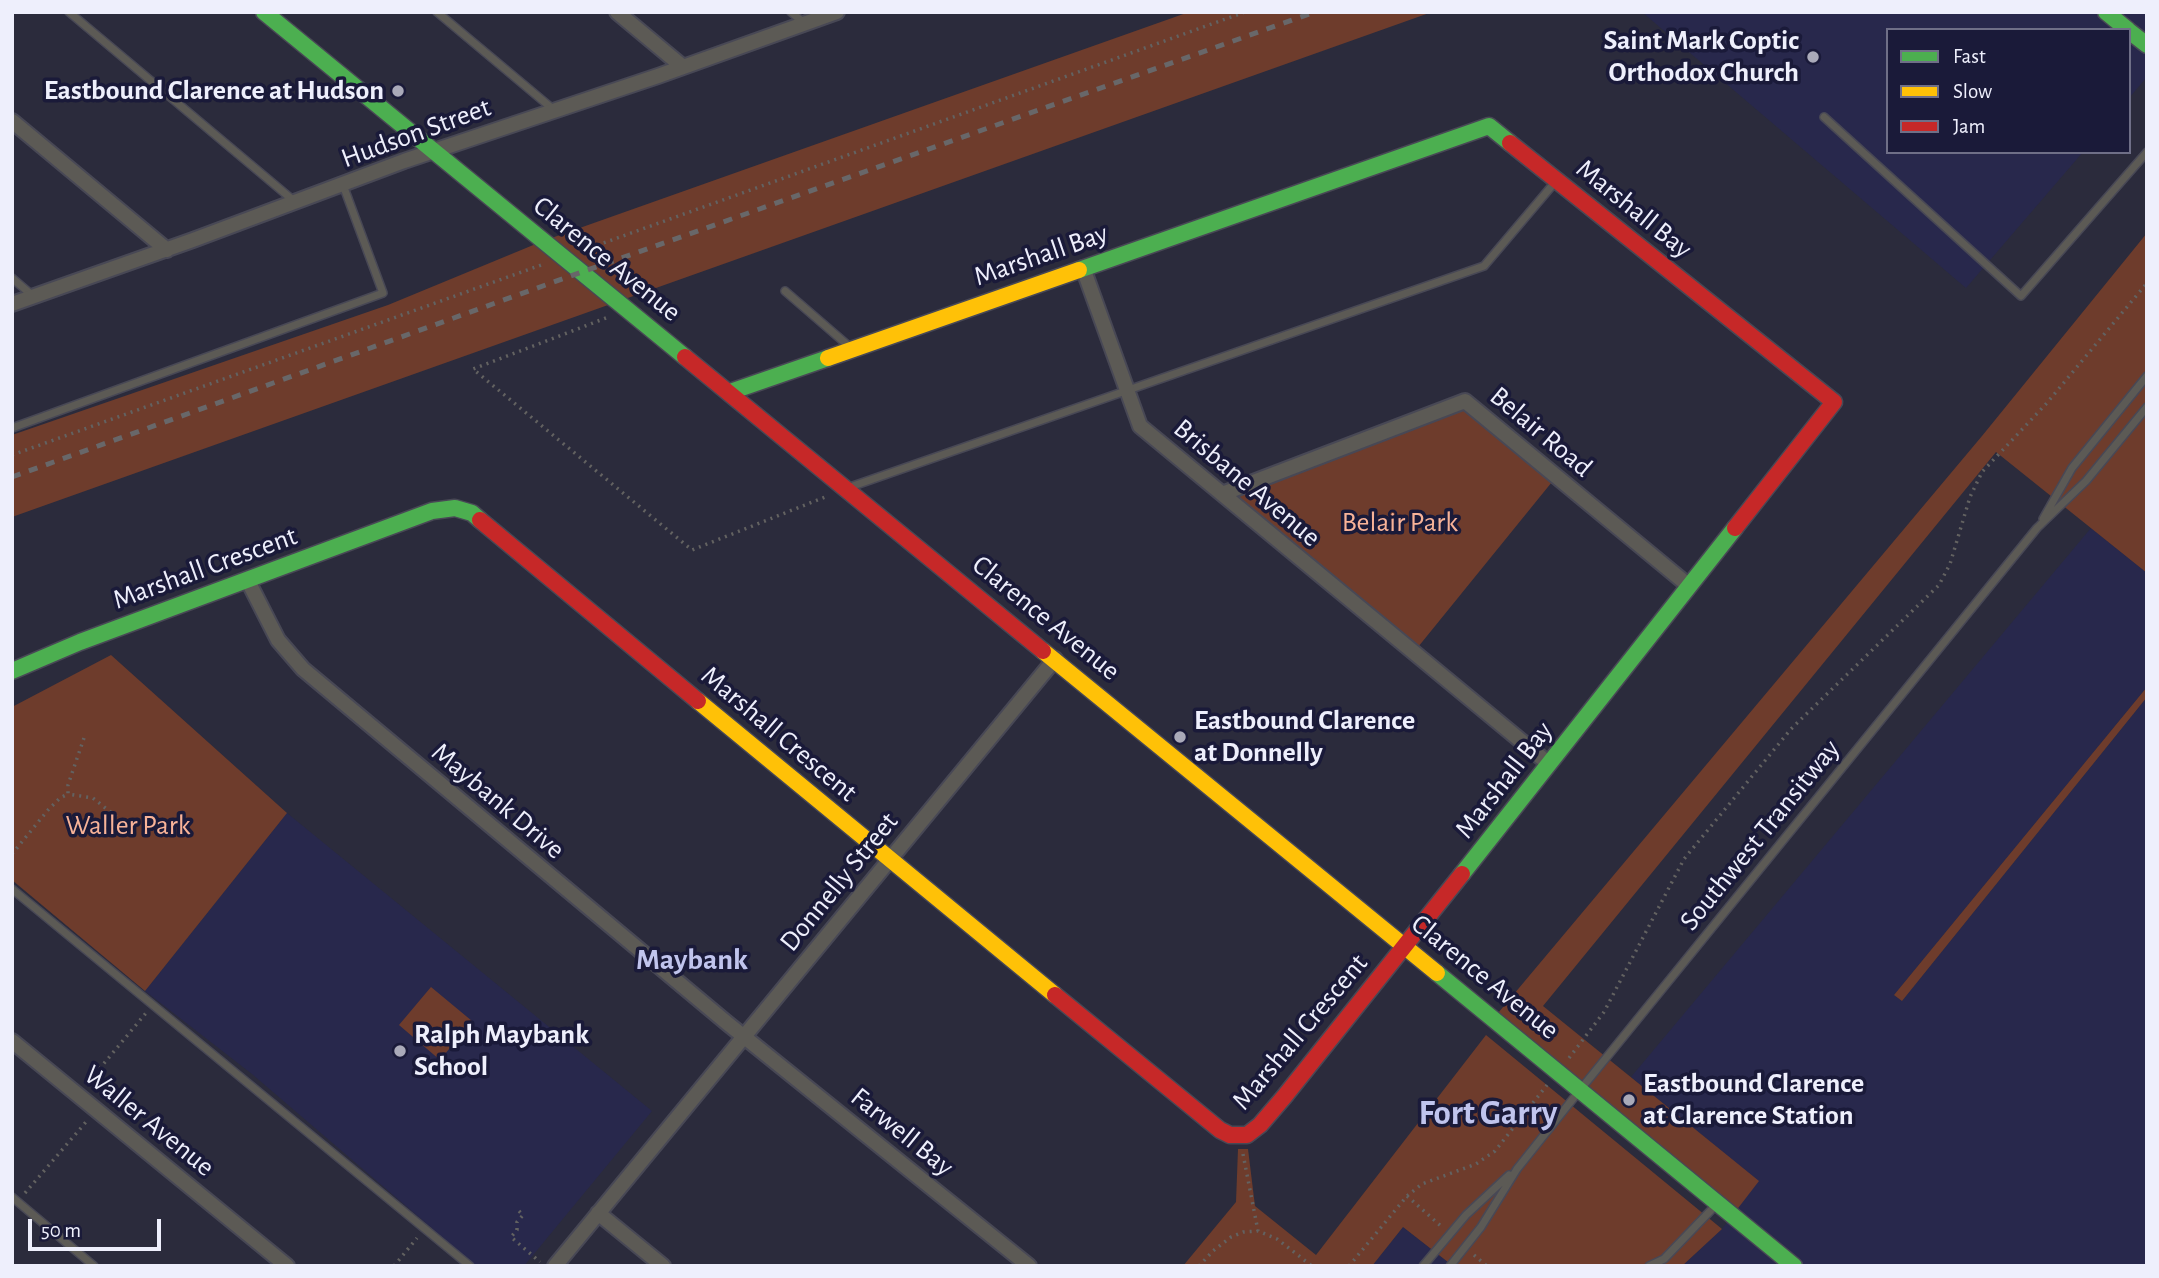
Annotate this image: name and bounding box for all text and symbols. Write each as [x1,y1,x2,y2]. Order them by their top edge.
place label: Saint Mark Coptic Orthodox Church [1603,24,1799,90]
legend [1886,28,2131,154]
text: Fast [1953,46,1986,67]
marker: Saint Mark Coptic Orthodox Church [1805,49,1821,65]
place label: Eastbound Clarence at Hudson [44,74,384,108]
text: Slow [1953,81,1992,102]
marker: Eastbound Clarence at Hudson [390,83,406,99]
street label: Hudson Street [337,90,495,176]
text: Jam [1953,116,1985,137]
street label: Marshall Bay [1569,152,1699,266]
street label: Clarence Avenue [526,189,688,329]
street label: Marshall Bay [970,216,1112,294]
street label: Belair Road [1483,379,1599,485]
street label: Brisbane Avenue [1167,412,1327,554]
park label: Belair Park [1342,506,1458,540]
street label: Marshall Crescent [108,519,302,617]
street label: Clarence Avenue [965,548,1127,688]
street label: Marshall Crescent [694,659,864,809]
place label: Eastbound Clarence at Donnelly [1194,704,1415,770]
street label: Marshall Bay [1448,715,1560,845]
marker: Eastbound Clarence at Donnelly [1172,729,1188,745]
street label: Southwest Transitway [1673,733,1847,937]
street label: Maybank Drive [425,736,571,866]
street label: Donnelly Street [773,806,905,958]
park label: Waller Park [65,809,191,843]
street label: Clarence Avenue [1404,907,1566,1047]
district label: Maybank [636,942,748,978]
street label: Marshall Crescent [1225,947,1375,1117]
place label: Ralph Maybank School [414,1018,589,1084]
marker: Ralph Maybank School [392,1043,408,1059]
street label: Waller Avenue [77,1058,221,1184]
place label: Eastbound Clarence at Clarence Station [1643,1067,1864,1133]
street label: Farwell Bay [844,1080,960,1184]
district label: Fort Garry [1419,1092,1557,1134]
marker: Eastbound Clarence at Clarence Station [1621,1092,1637,1108]
scale bar [32,1204,164,1248]
text: 50 m [41,1220,81,1241]

